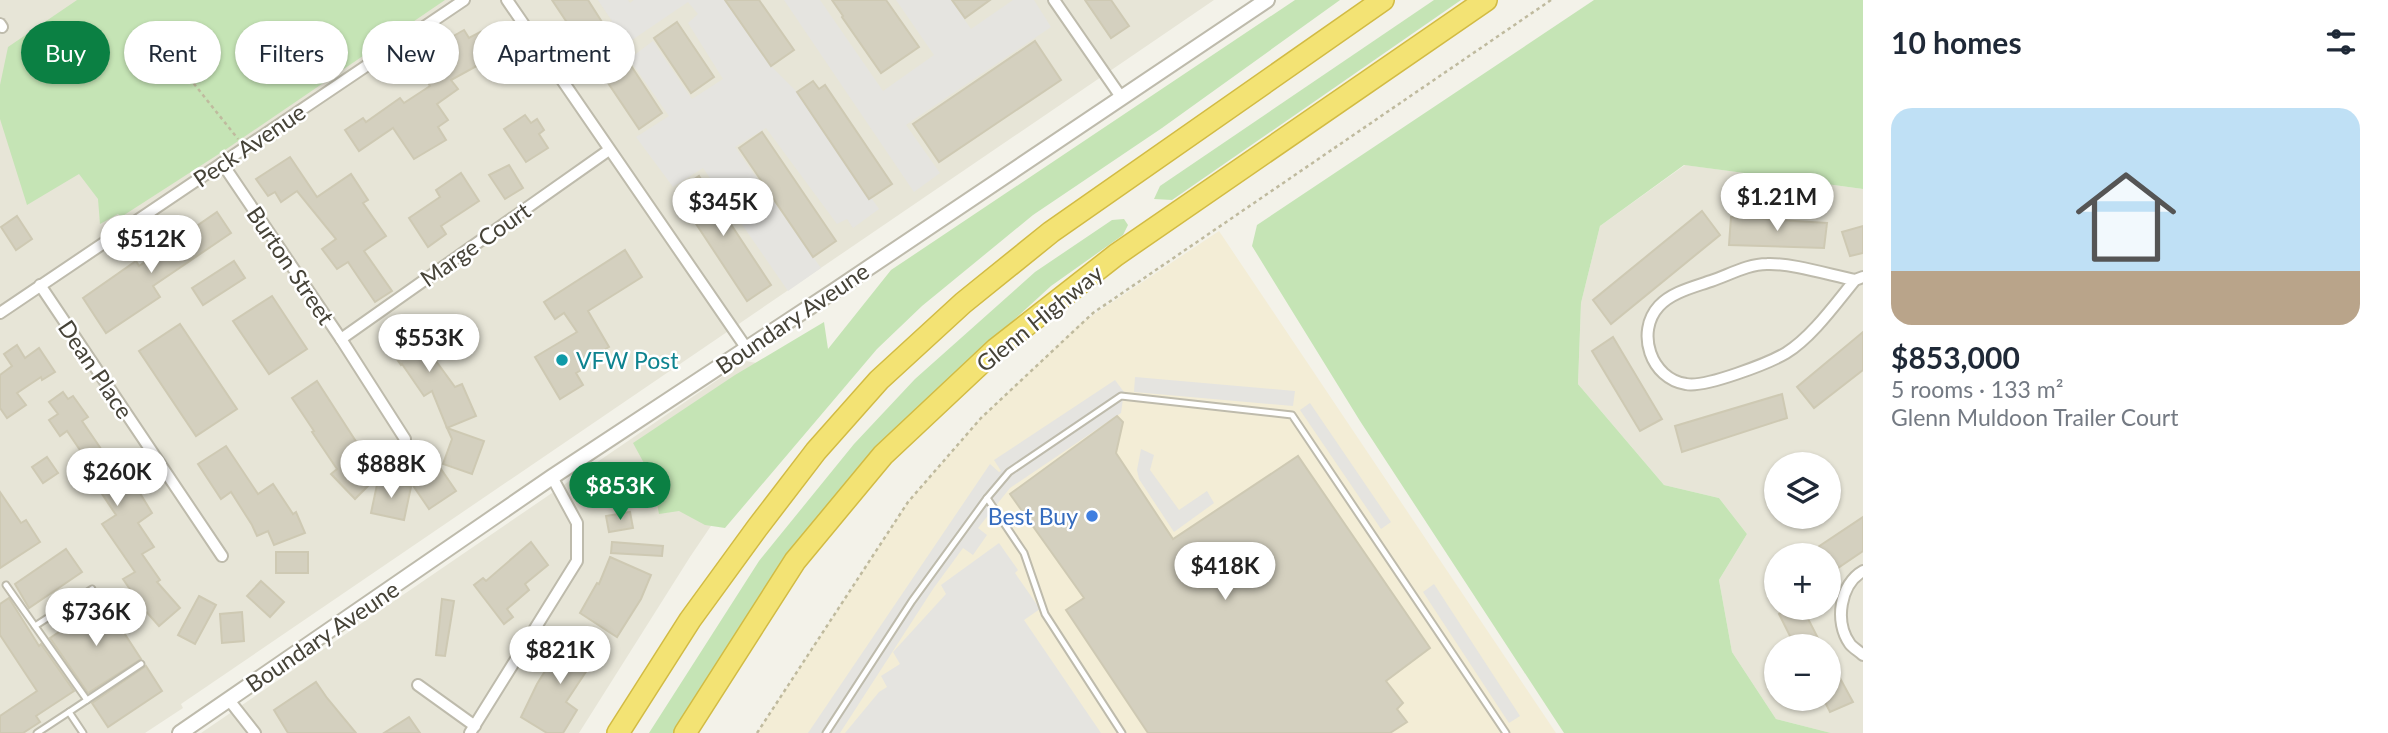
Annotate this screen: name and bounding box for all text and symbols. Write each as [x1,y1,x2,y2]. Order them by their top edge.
chip: Buy [21,21,110,84]
chip: Rent [124,21,221,84]
chip: Filters [235,21,348,84]
chip: New [362,21,459,84]
chip: Apartment [473,21,635,84]
icon: filters [2322,23,2360,61]
text: 10 homes [1891,24,2022,60]
street label: Peck Avenue [188,97,310,193]
icon: home [2063,154,2189,280]
pin: $1.21M [1720,174,1834,233]
pin: $345K [674,178,772,238]
text: $1.21M [1737,182,1817,210]
text: $345K [688,187,758,215]
street label: Marge Court [415,195,536,292]
street label: Burton Street [241,201,341,330]
pin: $512K [102,216,200,275]
text: $512K [116,224,186,252]
street label: Boundary Aveune [710,256,874,380]
street label: Glenn Highway [970,258,1108,377]
street label: Dean Place [53,314,139,424]
pin: $553K [380,314,478,374]
text: $553K [394,323,464,351]
text: $853,000 [1891,339,2020,375]
place label: VFW Post [576,346,679,374]
marker: VFW Post [554,352,570,368]
text: 5 rooms · 133 m² [1891,375,2063,403]
text: Glenn Muldoon Trailer Court [1891,403,2178,431]
pin: $888K [342,440,440,500]
pin: $260K [68,448,166,508]
text: $888K [356,449,426,477]
map controls [1764,452,1841,711]
button: layers [1764,452,1841,529]
text: $260K [82,457,152,485]
pin: $853K [571,462,669,522]
text: $853K [585,471,655,499]
place label: Best Buy [988,502,1078,530]
marker: Best Buy [1084,508,1100,524]
pin: $418K [1176,542,1274,602]
button: + [1764,543,1841,620]
text: $418K [1190,551,1260,579]
street label: Boundary Aveune [240,574,404,698]
pin: $736K [47,588,145,648]
text: $736K [61,597,131,625]
pin: $821K [511,626,609,686]
button: − [1764,634,1841,711]
text: $821K [525,635,595,663]

